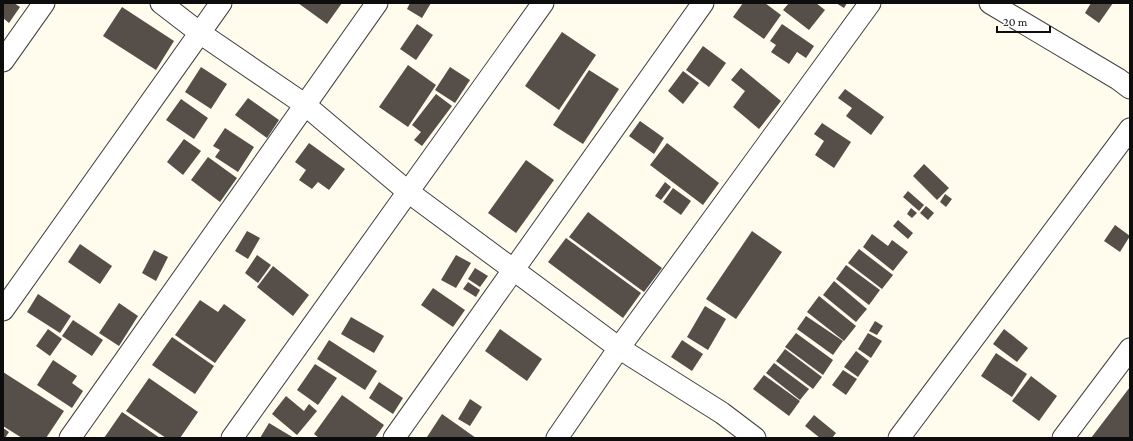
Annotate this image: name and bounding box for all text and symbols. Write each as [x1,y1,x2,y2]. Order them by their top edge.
scale bar [997,8,1050,34]
text: 20 m [1003,15,1028,29]

